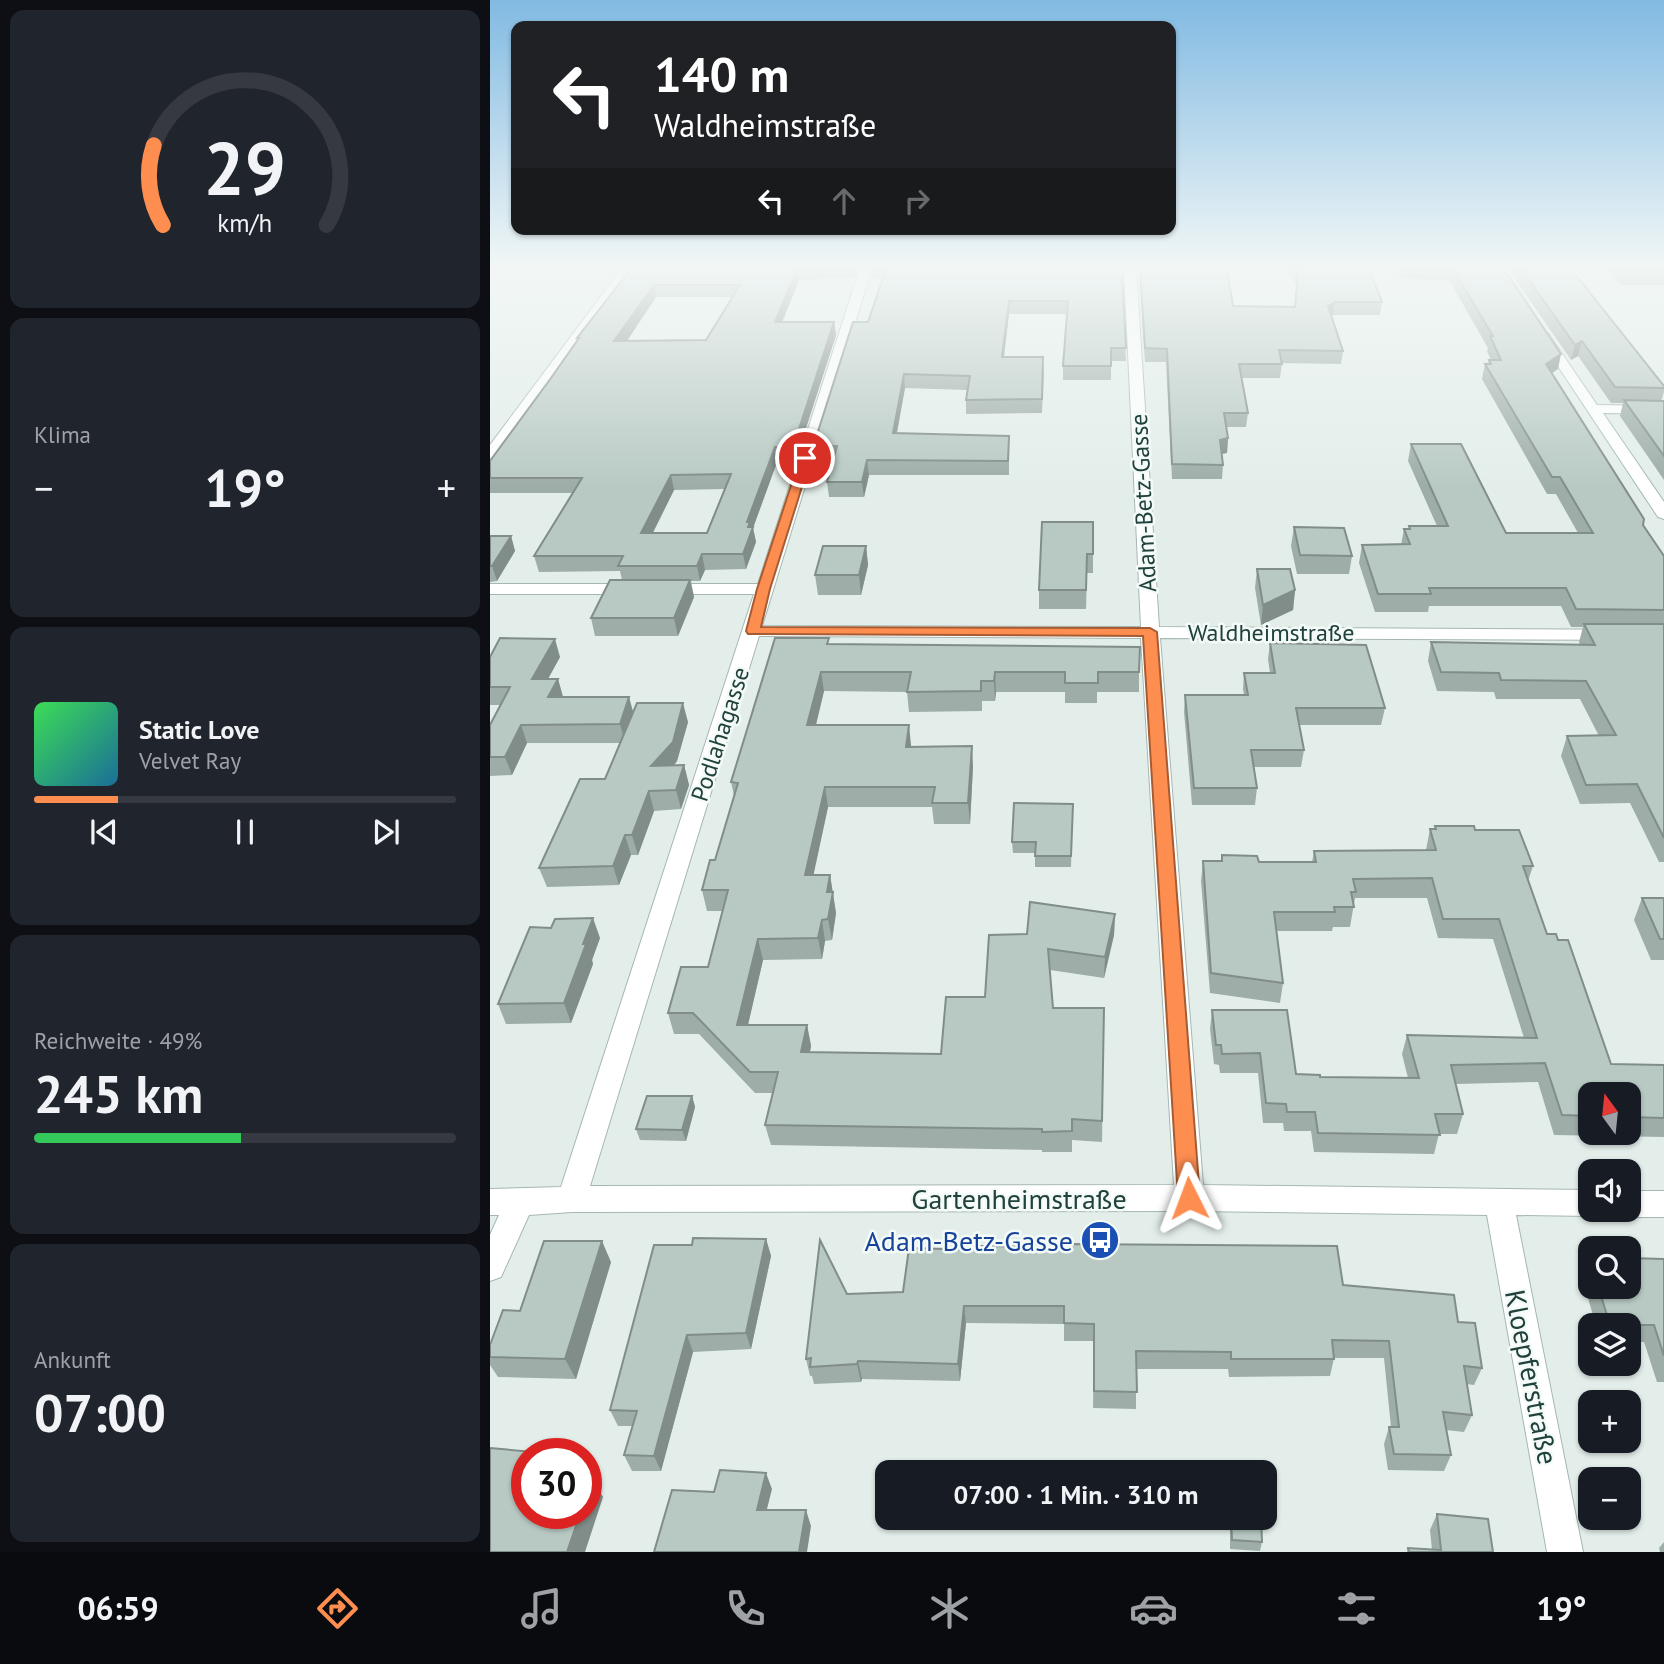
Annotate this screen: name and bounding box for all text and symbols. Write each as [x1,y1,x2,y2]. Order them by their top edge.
text: 140 m [654,42,789,106]
icon: left [539,49,630,140]
text: Waldheimstraße [654,104,876,146]
text: 29 [204,122,286,216]
icon: left [752,182,790,220]
icon: ahead [825,182,863,220]
icon: right [898,182,936,220]
text: km/h [218,207,272,239]
street label: Adam-Betz-Gasse [1123,413,1163,593]
text: Klima [34,420,91,449]
pin [775,428,835,488]
icon: arrive [786,439,824,477]
text: 19° [204,454,286,521]
text: − [34,463,53,512]
text: + [437,463,456,512]
street label: Waldheimstraße [1188,617,1354,648]
street label: Podlahagasse [684,663,756,805]
text: Static Love [139,713,260,746]
text: Velvet Ray [139,746,241,775]
icon: previous [85,813,123,851]
icon: pause [226,813,264,851]
icon: next [367,813,405,851]
text: Reichweite · 49% [34,1026,202,1055]
text: 245 km [34,1060,203,1127]
north arrow [1578,1082,1642,1144]
map controls [1578,1082,1641,1530]
button: sound [1578,1159,1641,1222]
position arrow [1152,1161,1226,1235]
street label: Gartenheimstraße [911,1180,1127,1217]
bus stop icon: Adam-Betz-Gasse [1079,1219,1121,1261]
place label: Adam-Betz-Gasse [864,1222,1073,1259]
button: search [1578,1236,1641,1299]
street label: Kloepferstraße [1497,1287,1567,1467]
button: layers [1578,1313,1641,1376]
text: Ankunft [34,1345,111,1374]
text: 07:00 [34,1379,166,1446]
button: + [1578,1390,1641,1453]
speed limit sign: 30 [511,1438,602,1529]
button: − [1578,1467,1641,1530]
text: 07:00 · 1 Min. · 310 m [953,1478,1199,1511]
icon: directions [313,1584,362,1633]
icon: music [517,1584,566,1633]
icon: phone [721,1584,770,1633]
icon: climate [925,1584,974,1633]
icon: car [1129,1584,1178,1633]
icon: filters [1332,1584,1381,1633]
text: 06:59 [77,1587,159,1629]
text: 19° [1536,1587,1587,1629]

